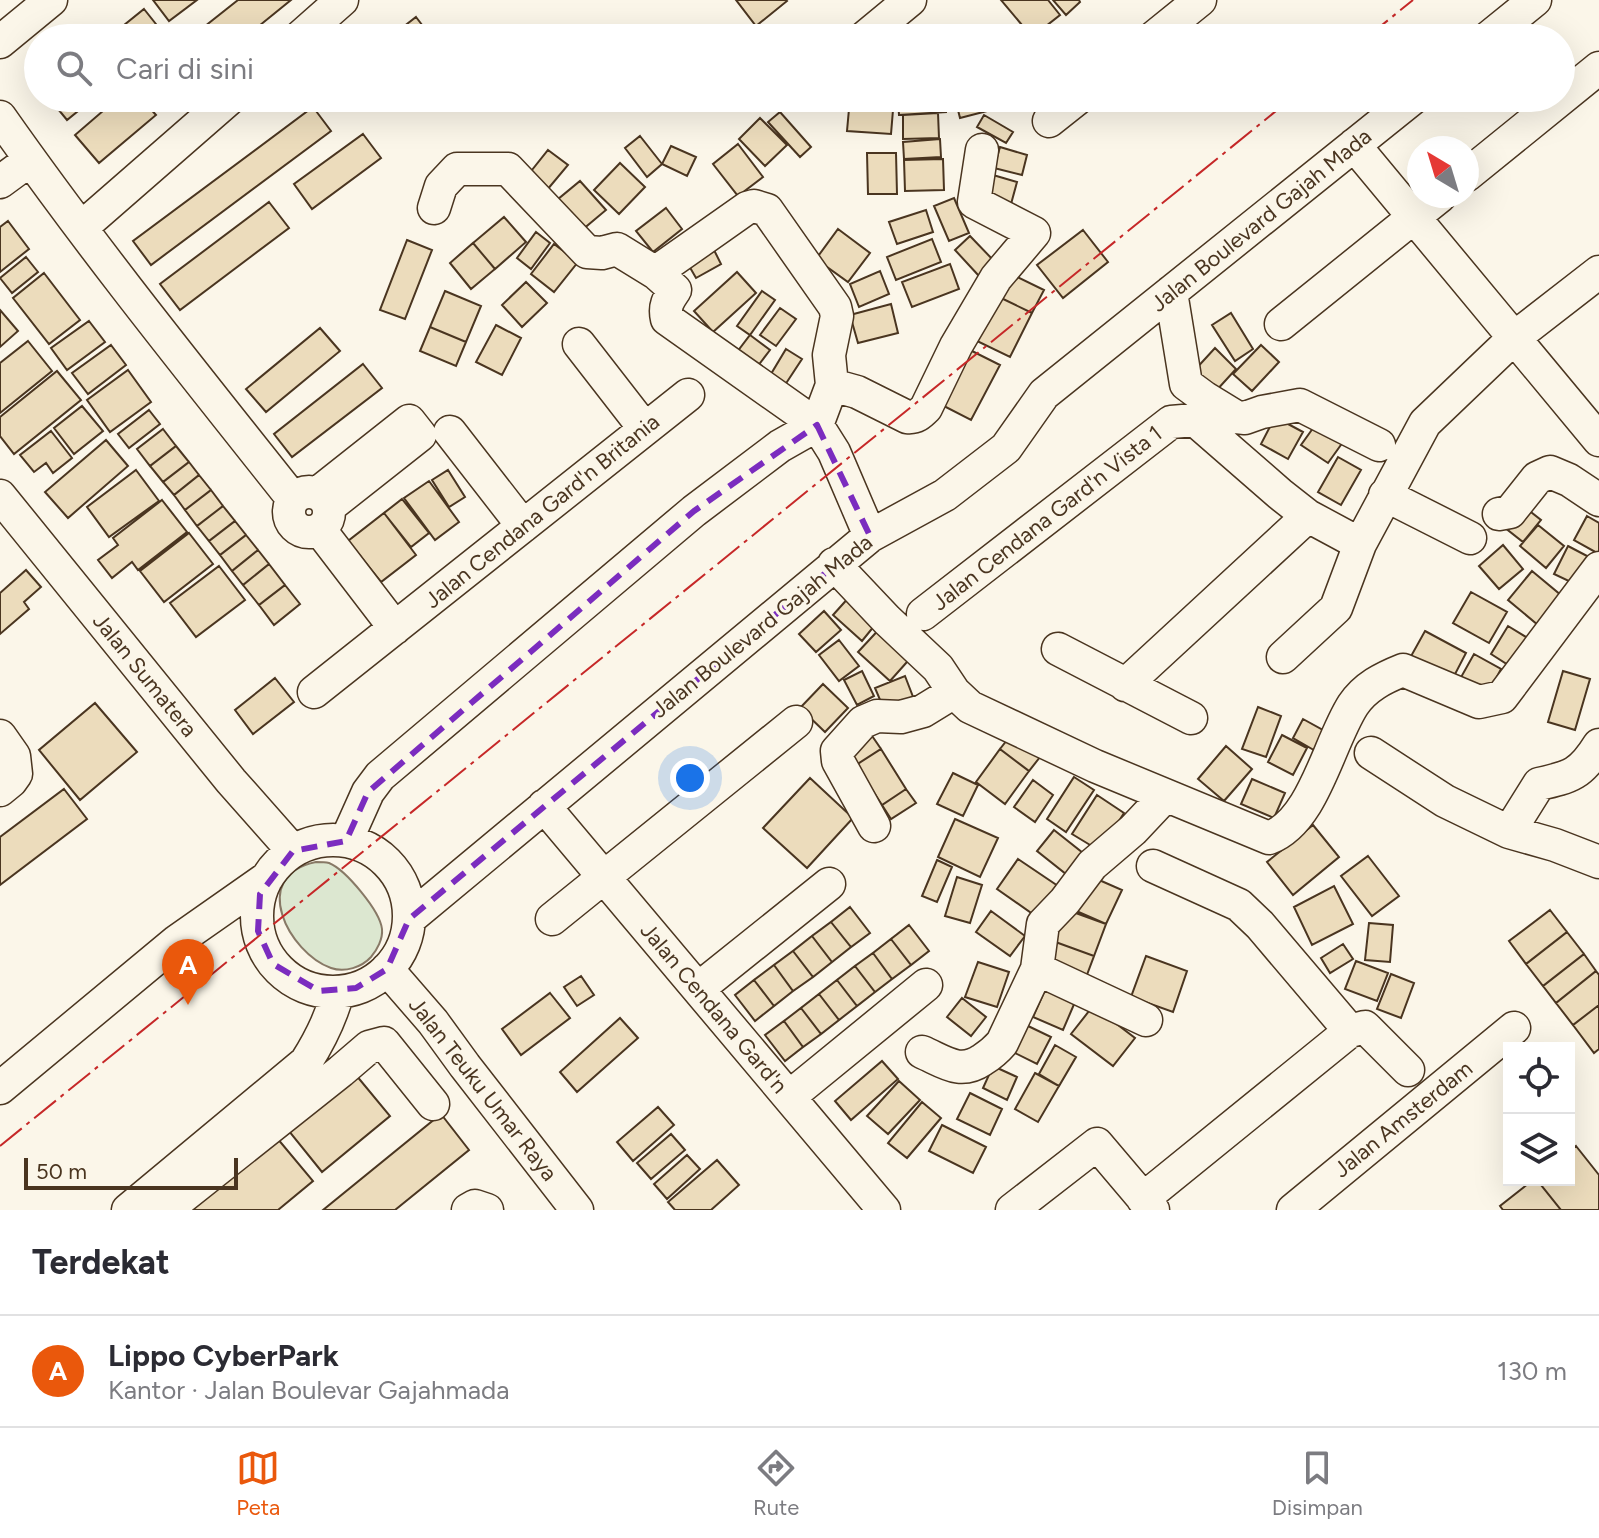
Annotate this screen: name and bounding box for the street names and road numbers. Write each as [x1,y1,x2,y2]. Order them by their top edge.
street label: Jalan Boulevard Gajah Mada [1145,123,1377,317]
street label: Jalan Cendana Gard'n Britania [419,408,665,614]
street label: Jalan Cendana Gard'n Vista 1 [927,420,1167,616]
street label: Jalan Boulevard Gajah Mada [646,529,878,723]
street label: Jalan Sumatera [87,608,203,742]
street label: Jalan Cendana Gard'n [635,917,793,1099]
street label: Jalan Teuku Umar Raya [403,992,563,1186]
street label: Jalan Amsterdam [1328,1055,1478,1183]

